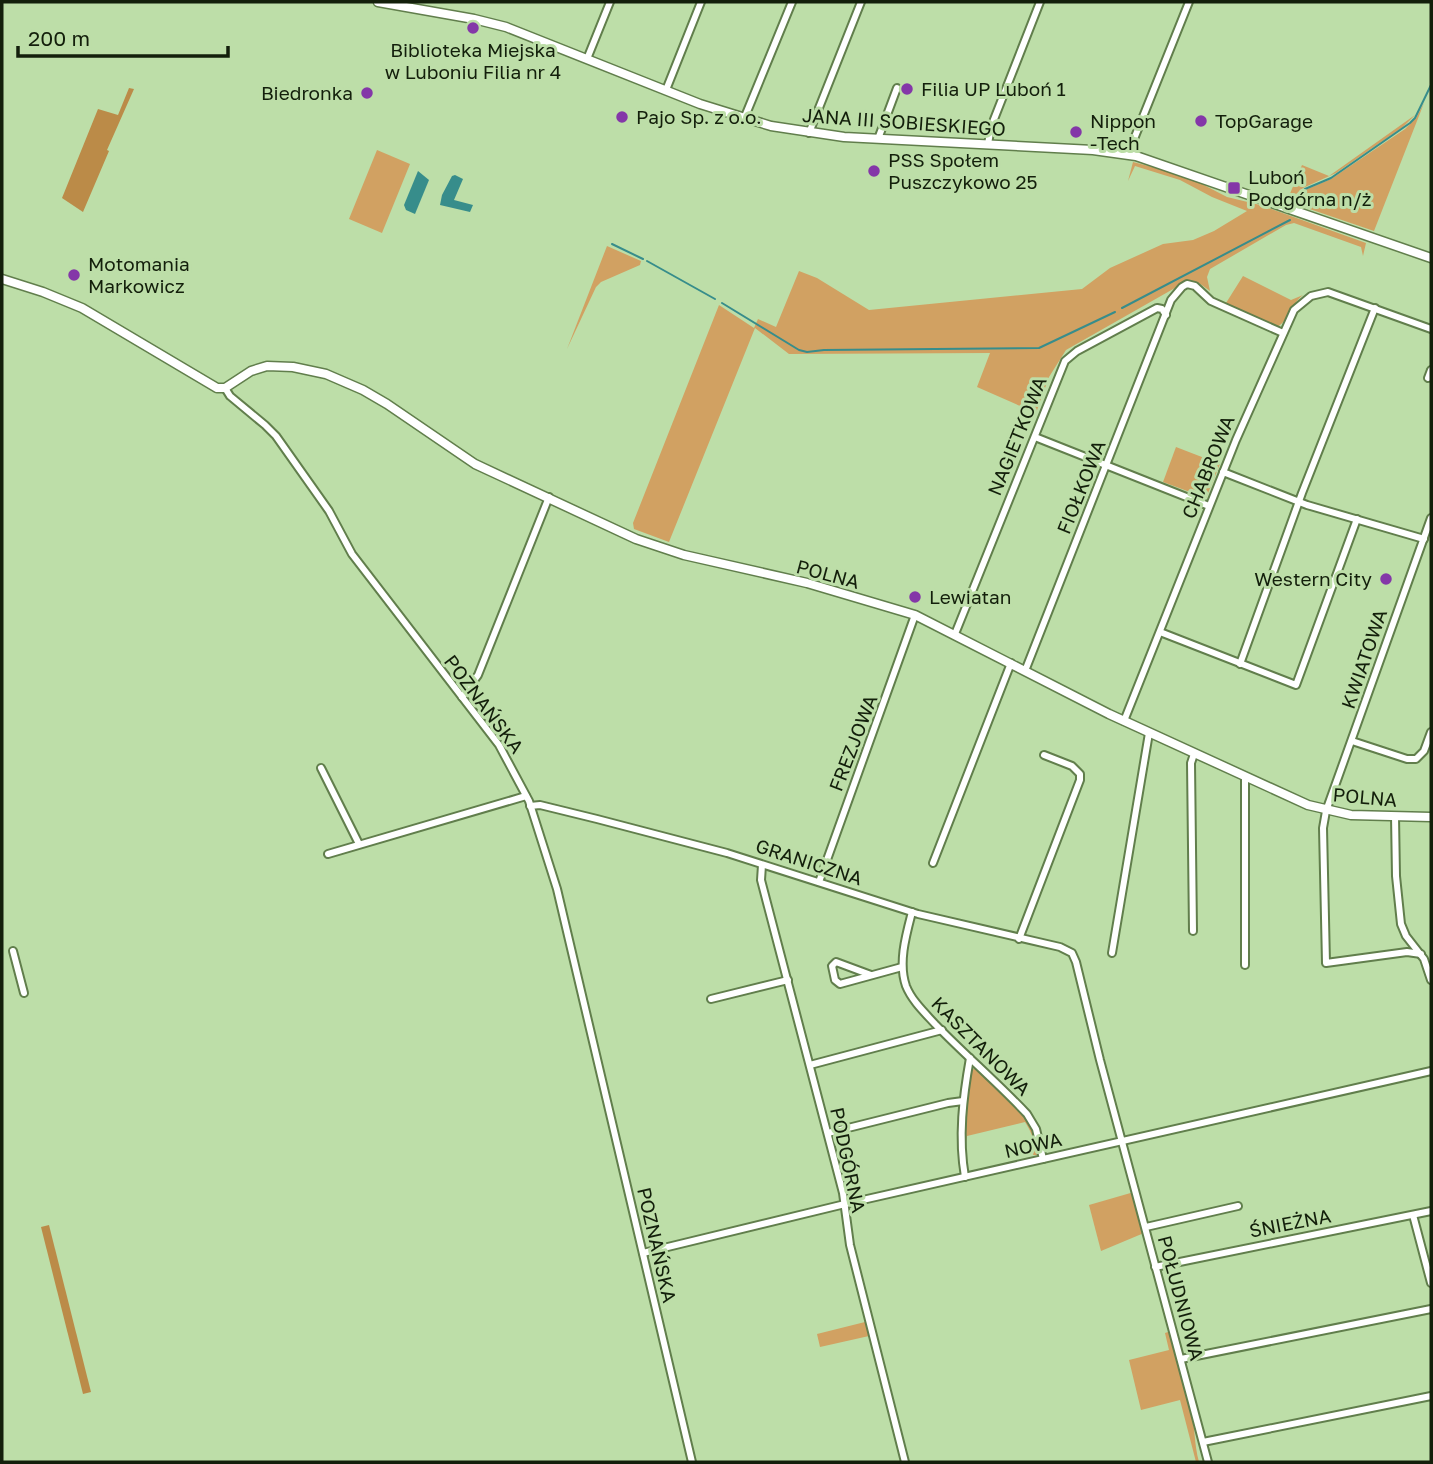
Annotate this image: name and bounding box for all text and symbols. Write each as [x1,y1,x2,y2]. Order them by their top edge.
scale bar [18,14,228,58]
marker: Biblioteka Miejska w Luboniu Filia nr 4 [465,20,481,36]
text: 200 m [28,25,90,51]
place label: Biblioteka Miejska w Luboniu Filia nr 4 [385,38,561,83]
place label: Filia UP Luboń 1 [921,77,1066,100]
place label: Biedronka [261,81,353,104]
marker: Filia UP Luboń 1 [899,81,915,97]
marker: Biedronka [359,85,375,101]
street label: JANA III SOBIESKIEGO [801,103,1007,140]
place label: Pajo Sp. z o.o. [636,105,762,128]
marker: Pajo Sp. z o.o. [614,109,630,125]
place label: Nippon -Tech [1090,109,1156,154]
place label: TopGarage [1215,109,1313,132]
marker: TopGarage [1193,113,1209,129]
marker: Nippon -Tech [1068,124,1084,140]
place label: PSS Społem Puszczykowo 25 [888,148,1038,193]
marker: PSS Społem Puszczykowo 25 [866,163,882,179]
place label: Luboń Podgórna n/ż [1248,165,1372,210]
marker: Luboń Podgórna n/ż [1226,180,1242,196]
place label: Motomania Markowicz [88,252,190,297]
marker: Motomania Markowicz [66,267,82,283]
street label: NAGIETKOWA [982,373,1051,499]
street label: CHABROWA [1176,412,1239,522]
street label: FIOŁKOWA [1051,436,1110,537]
street label: POLNA [794,554,863,593]
place label: Western City [1254,567,1372,590]
marker: Western City [1378,571,1394,587]
place label: Lewiatan [929,585,1012,608]
marker: Lewiatan [907,589,923,605]
street label: KWIATOWA [1336,606,1391,712]
street label: POZNAŃSKA [440,650,529,758]
street label: FREZJOWA [824,691,882,794]
street label: POLNA [1332,782,1398,811]
street label: GRANICZNA [753,833,866,890]
street label: KASZTANOWA [927,991,1036,1100]
street label: PODGÓRNA [826,1105,871,1215]
street label: NOWA [1002,1127,1064,1162]
street label: POZNAŃSKA [633,1185,682,1305]
street label: ŚNIEŻNA [1247,1203,1333,1242]
street label: POŁUDNIOWA [1154,1233,1209,1363]

